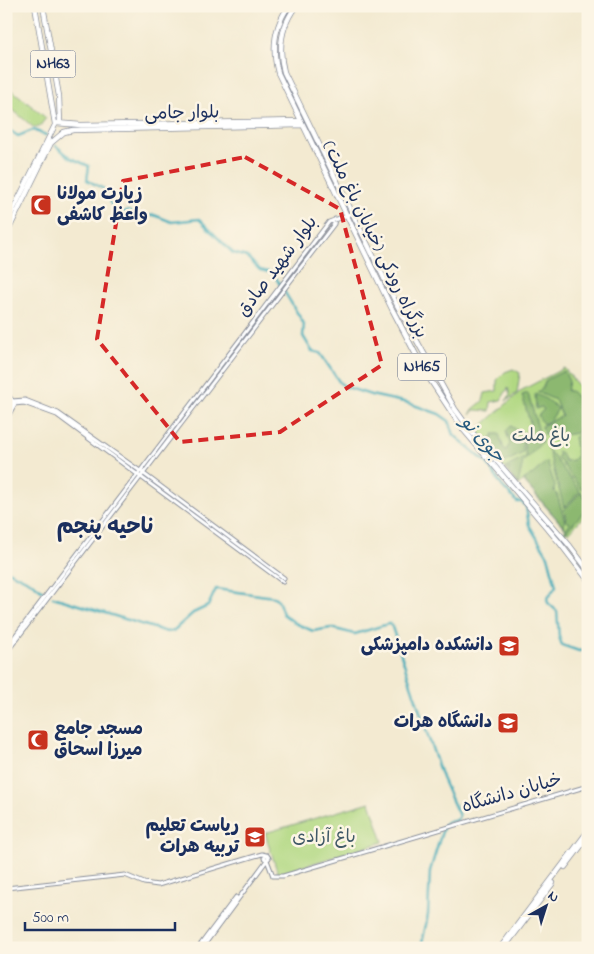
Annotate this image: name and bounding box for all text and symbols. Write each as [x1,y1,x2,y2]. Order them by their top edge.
road number: NH63 [30,51,76,78]
street label: بلوار جامی [144,100,220,128]
street label: بزرگراه رودکی (خیابان باغ ملت) [315,137,433,343]
place label: زیارت مولانا واعظ کاشفی [57,182,148,229]
mosque icon: زیارت مولانا واعظ کاشفی [29,193,53,217]
street label: بلوار شهید صادق [231,211,325,323]
road number: NH65 [398,354,446,381]
water label: جوی نو [452,408,511,470]
park label: باغ ملت [512,424,570,450]
district label: ناحیه پنجم [57,512,153,544]
place label: دانشکده دامپزشکی [361,633,493,659]
school or university icon: دانشکده دامپزشکی [497,634,521,658]
place label: دانشگاه هرات [394,710,492,736]
school or university icon: دانشگاه هرات [496,711,520,735]
place label: مسجد جامع میرزا اسحاق [54,717,143,764]
mosque icon: مسجد جامع میرزا اسحاق [26,728,50,752]
street label: خیابان دانشگاه [459,767,565,821]
place label: ریاست تعلیم تربیه هرات [146,814,240,861]
school or university icon: ریاست تعلیم تربیه هرات [243,825,267,849]
park label: باغ آزادی [292,825,356,851]
north arrow [522,882,572,932]
text: N [543,886,564,908]
scale bar [25,899,175,931]
text: 500 m [32,907,69,929]

